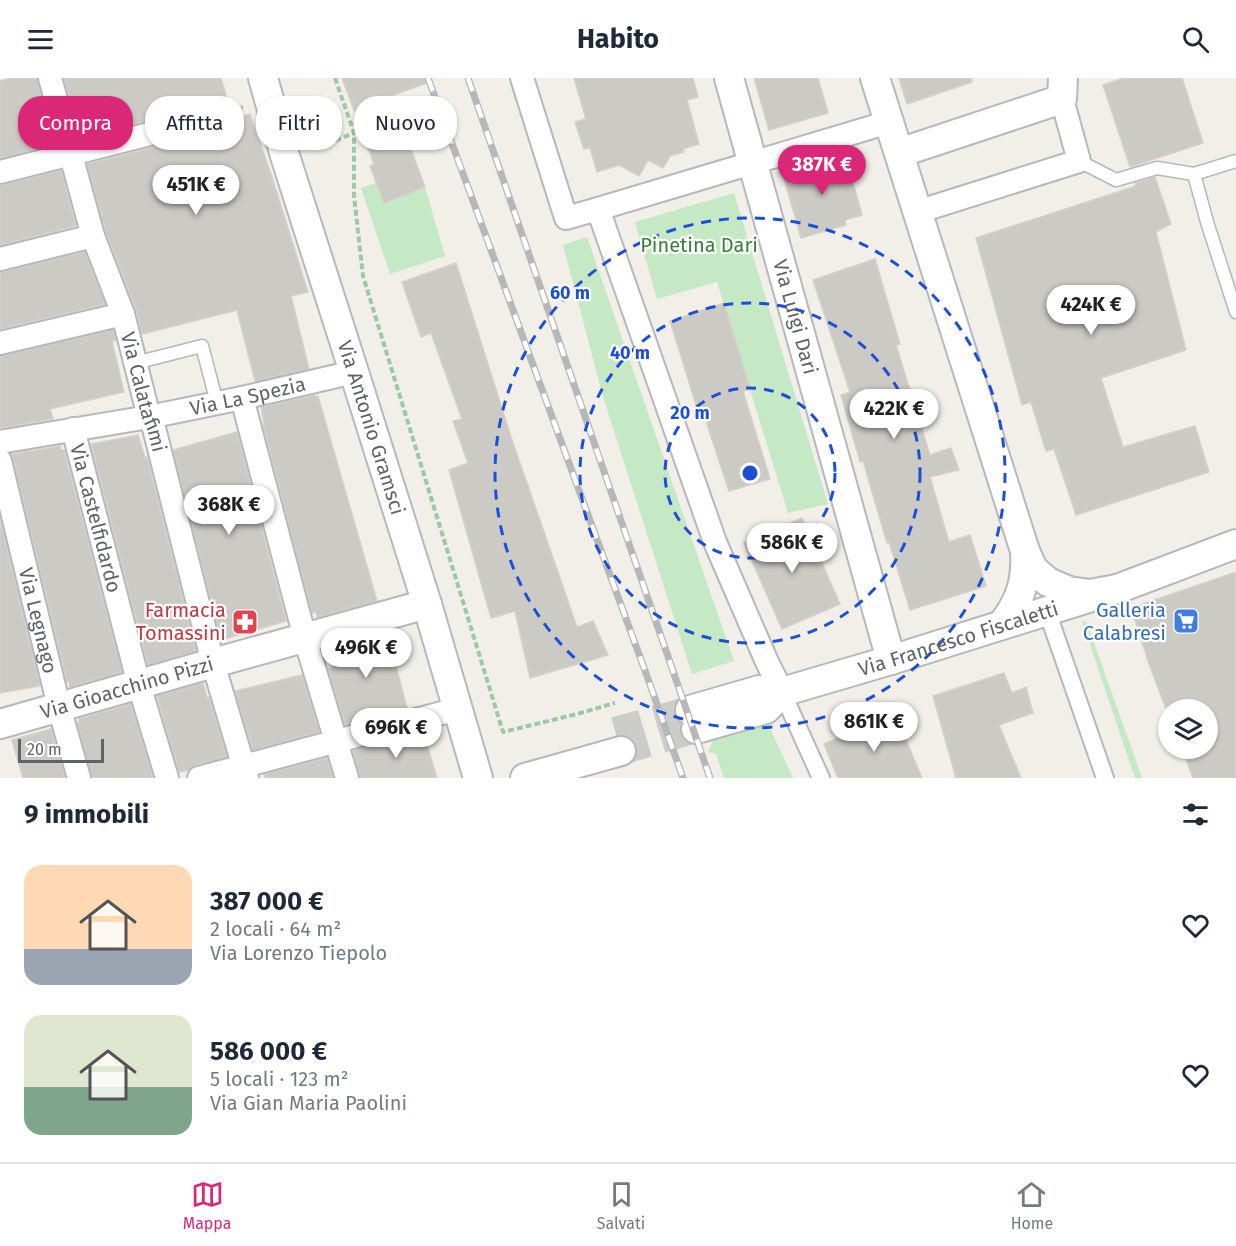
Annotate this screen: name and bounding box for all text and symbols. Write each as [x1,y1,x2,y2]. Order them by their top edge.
icon: menu [24,23,57,56]
text: Habito [577,23,659,55]
icon: search [1179,23,1212,56]
chip: Compra [18,96,133,150]
chip: Affitta [145,96,244,150]
chip: Filtri [256,96,342,150]
chip: Nuovo [354,96,457,150]
pin: 387K € [773,145,871,196]
text: 387K € [792,152,852,176]
pin: 451K € [147,165,245,216]
text: 451K € [166,172,226,196]
park label: Pinetina Dari [640,233,758,257]
street label: Via Luigi Dari [768,257,823,377]
text: 60 m [550,282,590,304]
pin: 424K € [1042,285,1140,336]
text: 424K € [1060,292,1122,316]
street label: Via Calatafimi [116,329,172,454]
street label: Via Antonio Gramsci [333,337,410,518]
text: 40 m [610,342,650,364]
street label: Via La Spezia [188,372,308,420]
pin: 422K € [845,389,943,440]
text: 422K € [864,396,924,420]
text: 20 m [670,402,710,424]
street label: Via Castelfidardo [65,441,127,595]
centre of rings [740,463,760,483]
pin: 368K € [180,485,278,536]
text: 368K € [198,492,260,516]
pin: 586K € [743,523,841,574]
text: 586K € [761,530,823,554]
street label: Via Legnago [14,565,63,676]
street label: Via Francesco Fiscaletti [855,596,1061,681]
place label: Farmacia Tomassini [136,598,226,645]
place label: Galleria Calabresi [1083,598,1166,645]
supermarket icon: Galleria Calabresi [1171,606,1201,636]
pharmacy icon: Farmacia Tomassini [230,607,260,637]
pin: 496K € [317,628,415,679]
text: 496K € [335,635,397,659]
street label: Via Gioacchino Pizzi [38,652,216,724]
map controls [1158,699,1218,759]
button: layers [1158,699,1218,759]
pin: 861K € [825,702,923,753]
pin: 696K € [347,708,445,759]
text: 861K € [844,709,904,733]
text: 696K € [365,715,427,739]
scale bar [18,736,104,764]
text: 20 m [27,740,62,759]
icon: filters [1179,798,1212,831]
text: 9 immobili [24,799,149,830]
text: 387 000 € [210,886,324,917]
icon: home [72,889,144,961]
icon: heart [1179,909,1212,942]
text: 2 locali · 64 m² [210,917,341,941]
text: Via Lorenzo Tiepolo [210,941,387,965]
text: 586 000 € [210,1036,327,1067]
icon: home [72,1039,144,1111]
icon: heart [1179,1059,1212,1092]
text: 5 locali · 123 m² [210,1067,348,1091]
text: Via Gian Maria Paolini [210,1091,407,1115]
tab: Mappa [183,1178,231,1233]
tab: Salvati [597,1178,645,1233]
tab: Home [1011,1178,1053,1233]

